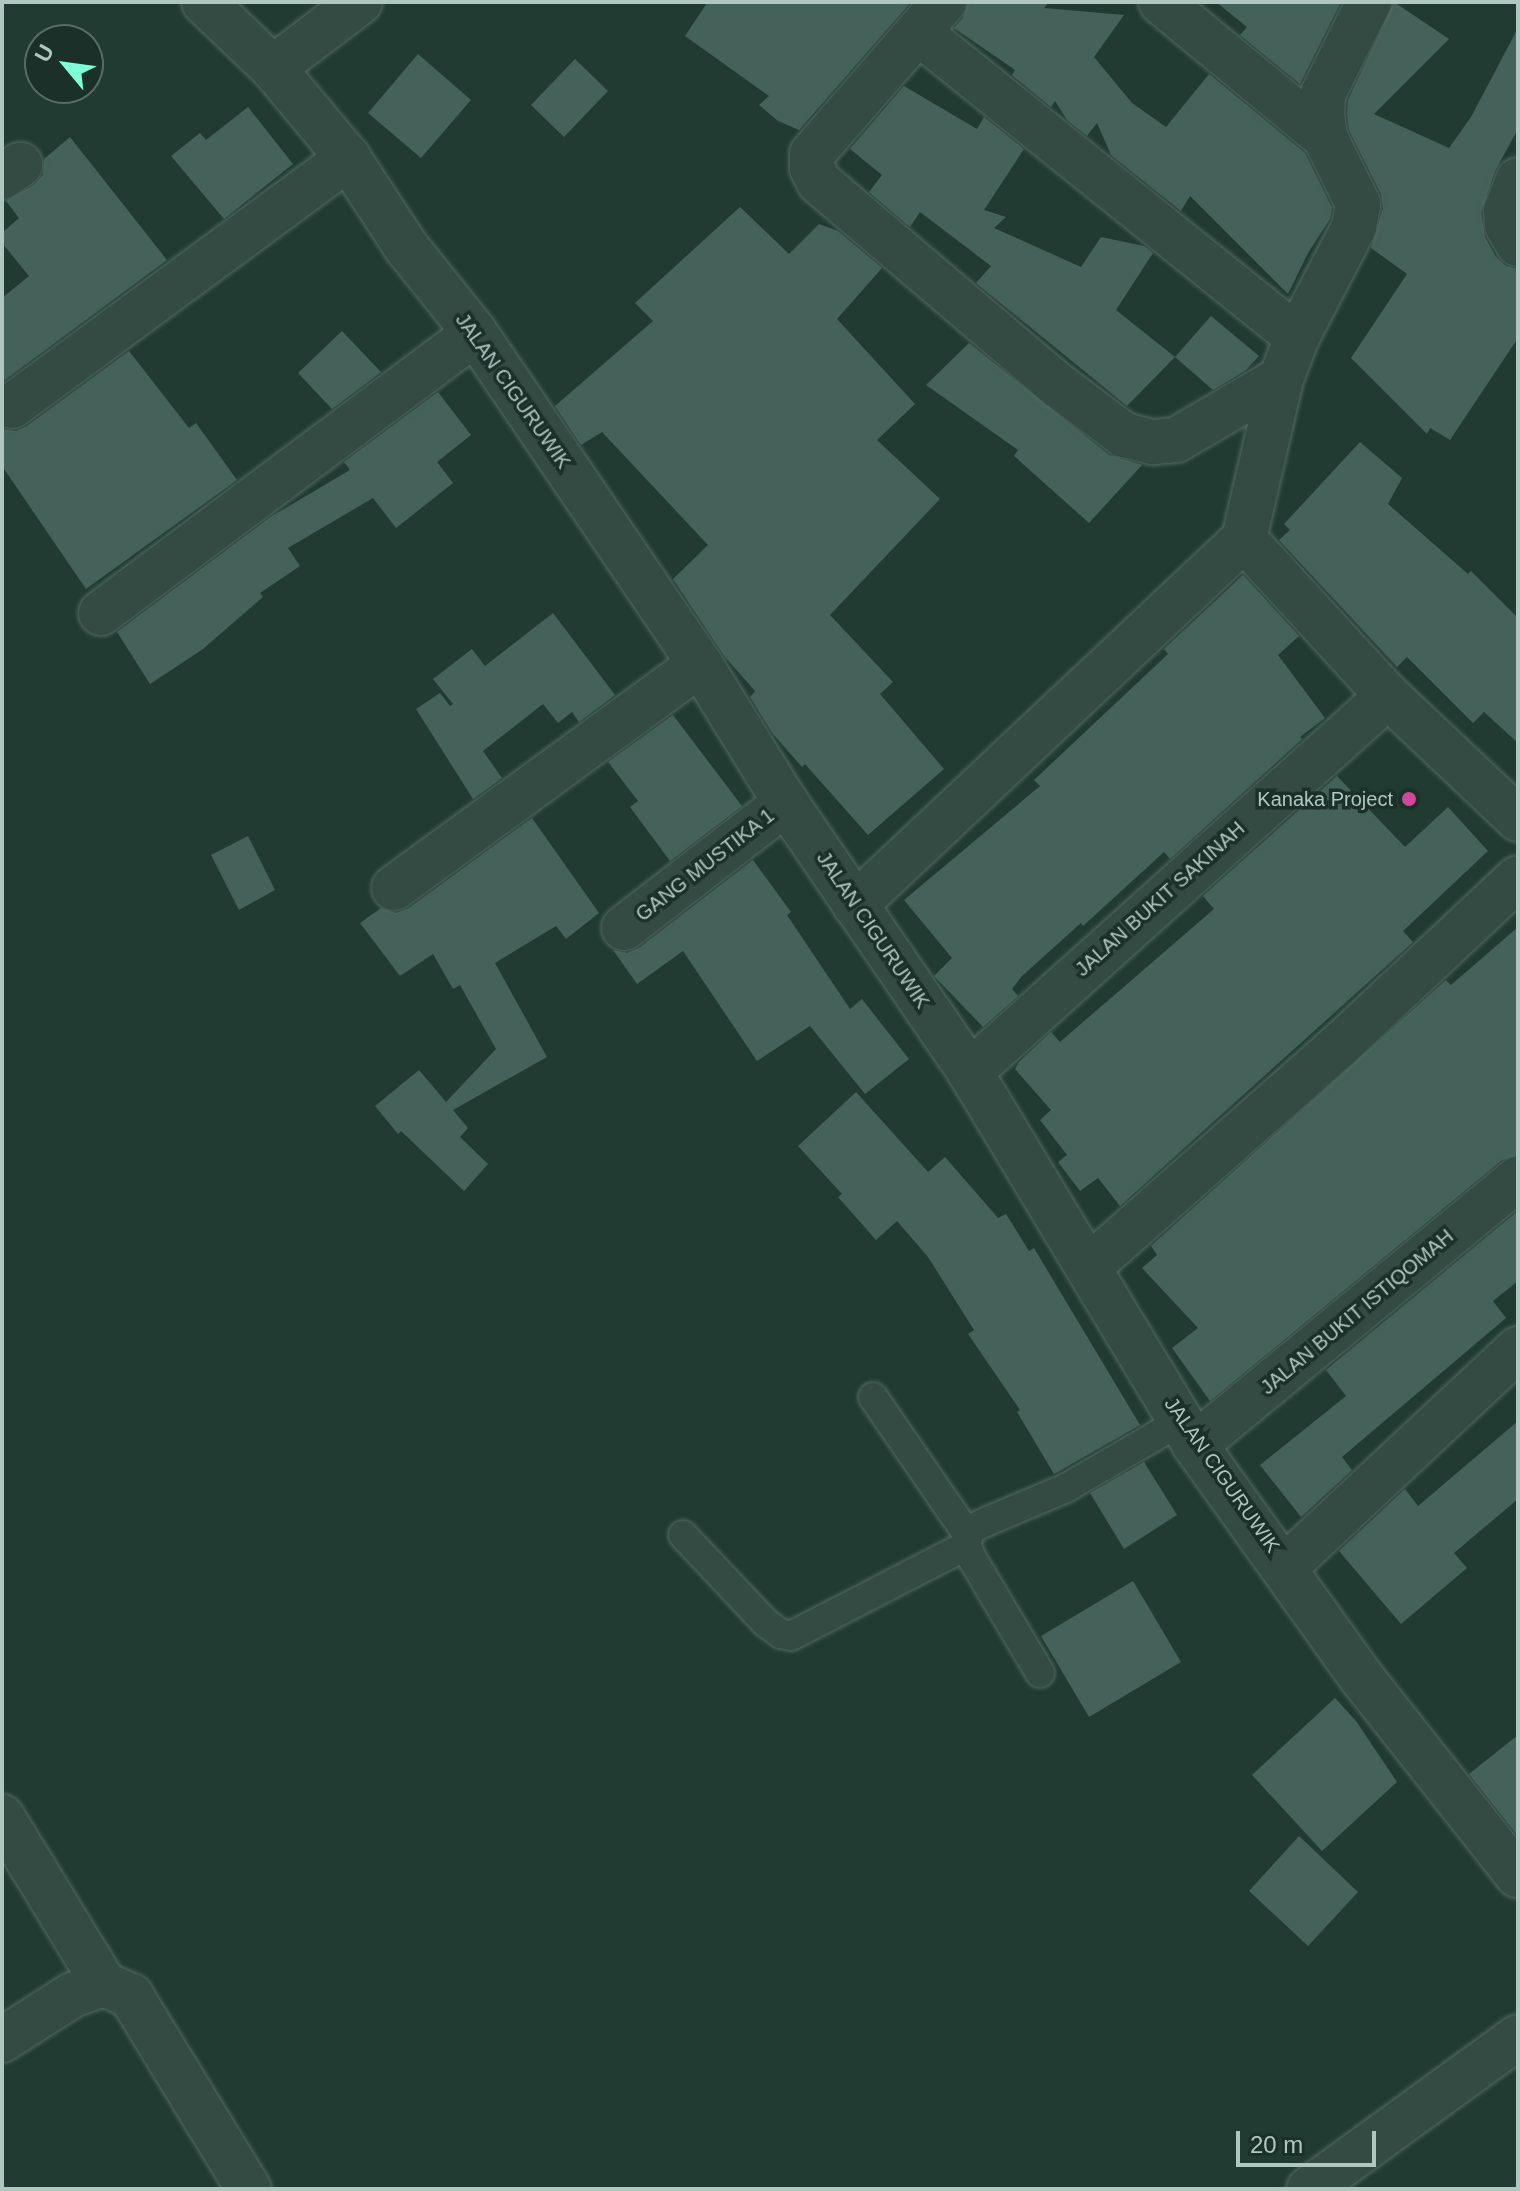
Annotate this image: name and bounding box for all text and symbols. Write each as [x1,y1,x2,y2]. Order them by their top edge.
north arrow [24,24,104,104]
text: U [30,40,59,66]
street label: JALAN CIGURUWIK [450,309,576,473]
place label: Kanaka Project [1257,787,1393,811]
marker: Kanaka Project [1400,790,1418,808]
street label: GANG MUSTIKA 1 [631,803,779,927]
street label: JALAN BUKIT SAKINAH [1070,816,1250,982]
street label: JALAN CIGURUWIK [811,847,935,1013]
street label: JALAN BUKIT ISTIQOMAH [1256,1224,1458,1400]
street label: JALAN CIGURUWIK [1159,1393,1285,1557]
scale bar [1240,2115,1380,2165]
text: 20 m [1250,2131,1303,2158]

